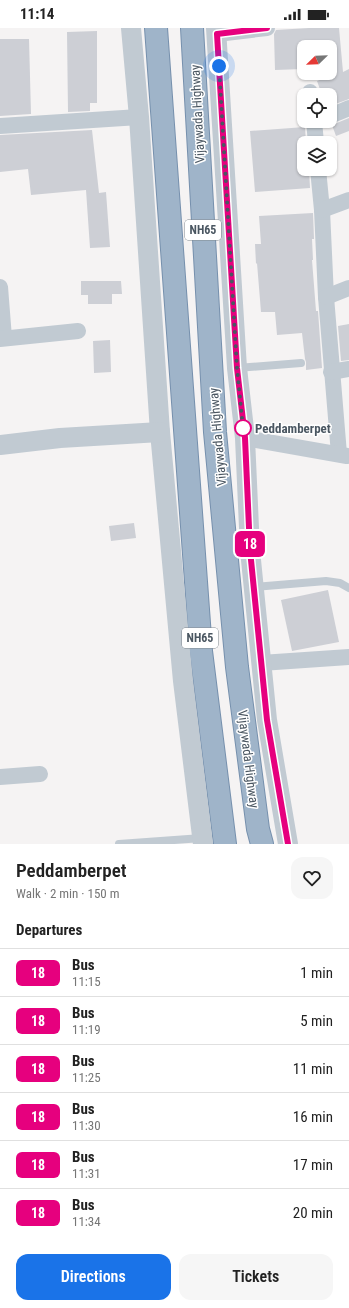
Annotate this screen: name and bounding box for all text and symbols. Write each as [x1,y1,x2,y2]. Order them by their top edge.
text: 11:14 [20,5,54,23]
north arrow [297,40,337,80]
map controls [297,40,337,176]
your location [209,56,229,76]
street label: Vijaywada Highway [187,64,208,164]
button: locate [297,88,337,128]
button: layers [297,136,337,176]
road number: NH65 [185,220,221,240]
street label: Vijaywada Highway [206,387,229,487]
marker: Peddamberpet [234,419,252,437]
place label: Peddamberpet [255,421,331,436]
line badge: 18 [232,531,268,557]
text: 18 [243,536,257,552]
road number: NH65 [182,628,218,648]
street label: Vijaywada Highway [235,709,262,810]
button: heart [291,857,333,899]
text: Peddamberpet [16,859,127,882]
text: Walk · 2 min · 150 m [16,886,120,901]
text: Departures [16,921,82,939]
text: Bus [72,956,95,974]
text: 1 min [300,964,333,982]
text: 18 [31,965,45,981]
text: 11:15 [72,974,101,989]
text: Bus [72,1004,95,1022]
text: 5 min [300,1012,333,1030]
text: 18 [31,1013,45,1029]
text: 11:19 [72,1022,101,1037]
text: Bus [72,1052,95,1070]
text: 11 min [293,1060,333,1078]
text: 18 [31,1061,45,1077]
text: 11:25 [72,1070,101,1085]
text: Bus [72,1100,95,1118]
text: 16 min [293,1108,333,1126]
text: 18 [31,1109,45,1125]
text: 11:30 [72,1118,101,1133]
text: Bus [72,1148,95,1166]
text: 17 min [293,1156,333,1174]
text: 18 [31,1157,45,1173]
text: 11:31 [72,1166,101,1181]
text: Bus [72,1196,95,1214]
text: 20 min [293,1204,333,1222]
text: 18 [31,1205,45,1221]
text: 11:34 [72,1214,101,1229]
button: Directions [16,1254,171,1300]
button: Tickets [179,1254,333,1300]

